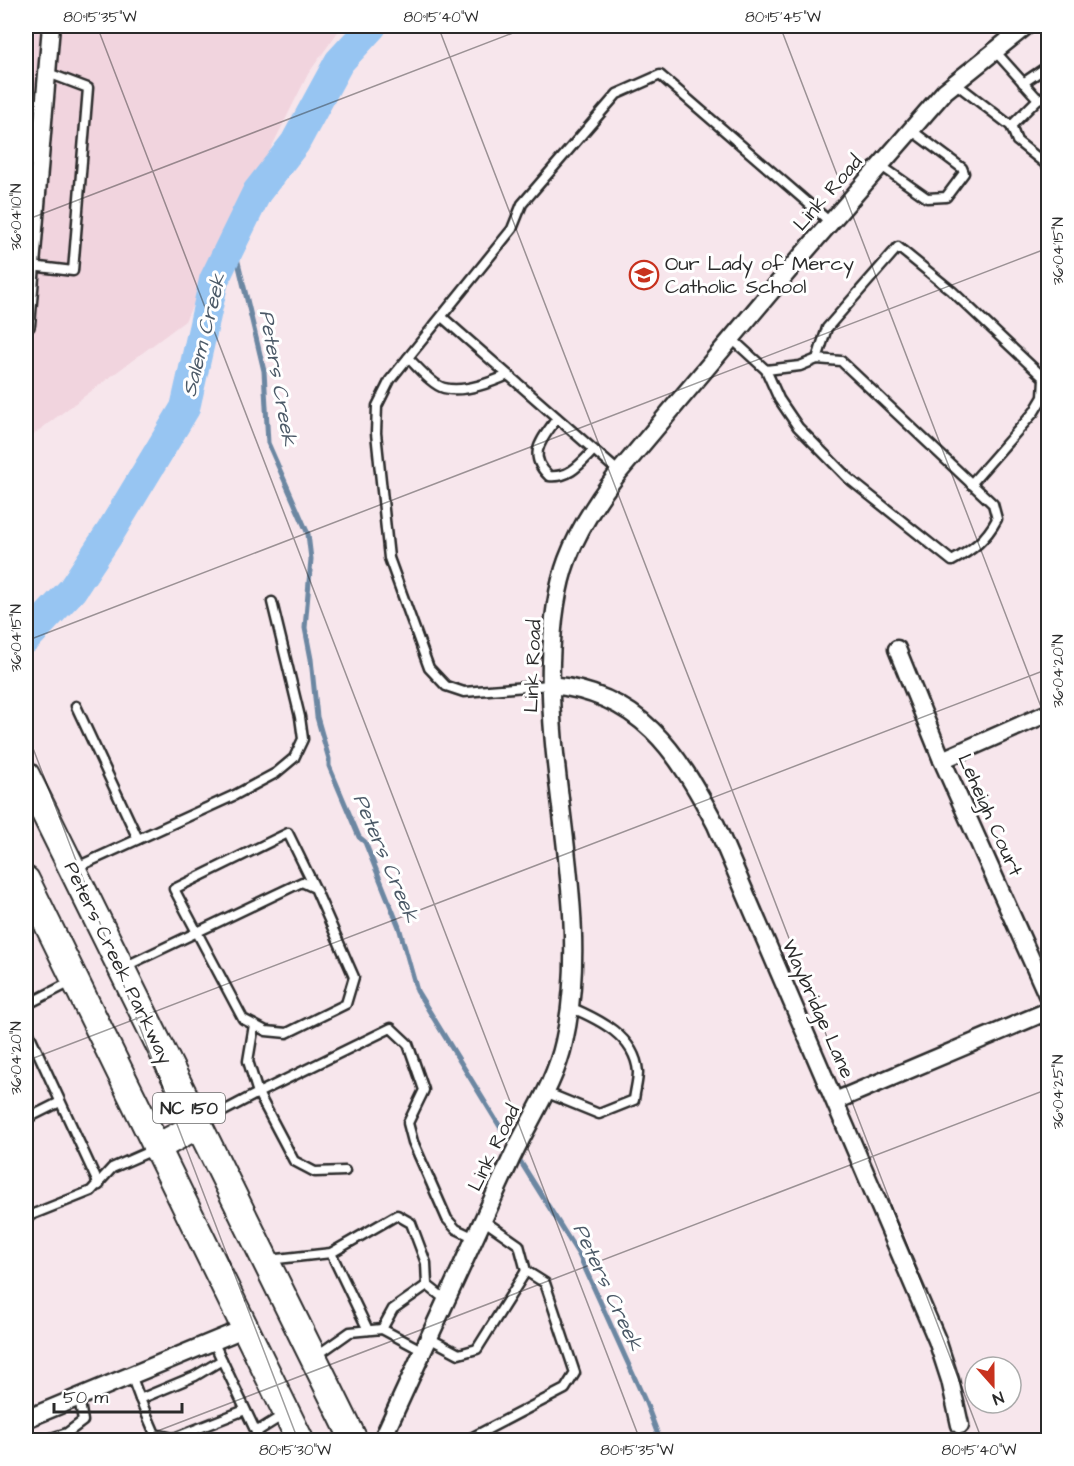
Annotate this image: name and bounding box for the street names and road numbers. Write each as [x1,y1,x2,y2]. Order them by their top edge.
street label: Link Road [787,149,869,237]
street label: Link Road [517,619,549,713]
street label: Leheigh Court [950,749,1029,881]
street label: Peters Creek Parkway [56,857,179,1069]
street label: Waybridge Lane [774,935,861,1084]
road number: NC 150 [153,1093,225,1123]
street label: Link Road [461,1100,527,1196]

